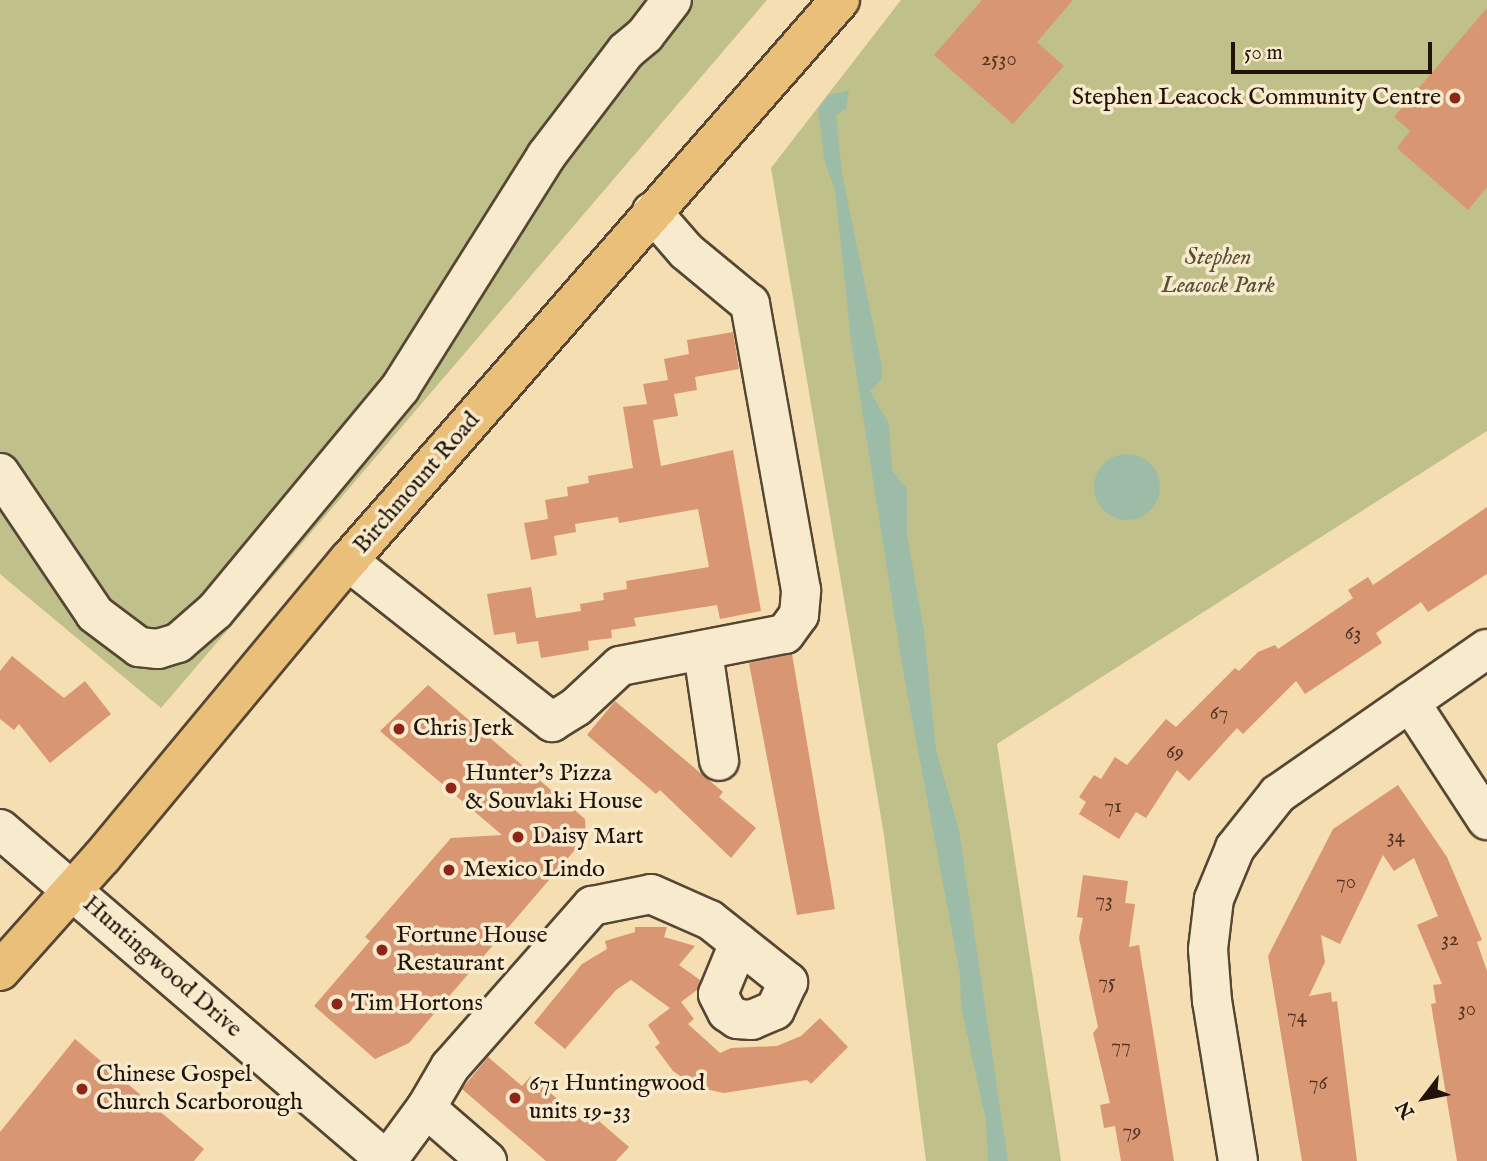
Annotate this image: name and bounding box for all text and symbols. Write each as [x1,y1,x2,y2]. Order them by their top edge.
scale bar [1235,28,1436,72]
text: 50 m [1244,40,1283,67]
house number: 2530 [981,47,1017,73]
place label: Stephen Leacock Community Centre [1072,84,1441,112]
marker: Stephen Leacock Community Centre [1447,90,1463,106]
park label: Stephen Leacock Park [1161,244,1275,300]
street label: Birchmount Road [348,406,486,560]
house number: 63 [1345,621,1361,647]
house number: 67 [1210,701,1228,727]
place label: Chris Jerk [413,715,514,743]
marker: Chris Jerk [391,721,407,737]
house number: 69 [1166,740,1184,766]
place label: Hunter's Pizza & Souvlaki House [465,760,643,816]
marker: Hunter's Pizza & Souvlaki House [443,780,459,796]
house number: 71 [1104,794,1122,820]
place label: Daisy Mart [532,823,644,851]
house number: 34 [1387,824,1405,850]
marker: Daisy Mart [510,829,526,845]
place label: Mexico Lindo [463,856,605,884]
marker: Mexico Lindo [441,862,457,878]
house number: 70 [1336,870,1356,896]
house number: 73 [1095,888,1113,914]
street label: Huntingwood Drive [76,890,248,1044]
place label: Fortune House Restaurant [396,922,547,978]
house number: 32 [1441,927,1459,953]
marker: Fortune House Restaurant [374,942,390,958]
house number: 75 [1098,970,1116,996]
place label: Tim Hortons [351,990,483,1018]
marker: Tim Hortons [329,996,345,1012]
house number: 30 [1458,997,1476,1023]
house number: 74 [1287,1004,1307,1030]
house number: 77 [1111,1034,1131,1060]
place label: Chinese Gospel Church Scarborough [96,1061,303,1117]
north arrow [1389,1063,1459,1133]
place label: 671 Huntingwood units 19-33 [529,1070,705,1126]
house number: 76 [1309,1071,1327,1097]
marker: Chinese Gospel Church Scarborough [74,1081,90,1097]
marker: 671 Huntingwood units 19-33 [507,1090,523,1106]
text: N [1392,1096,1421,1122]
house number: 79 [1123,1119,1141,1145]

